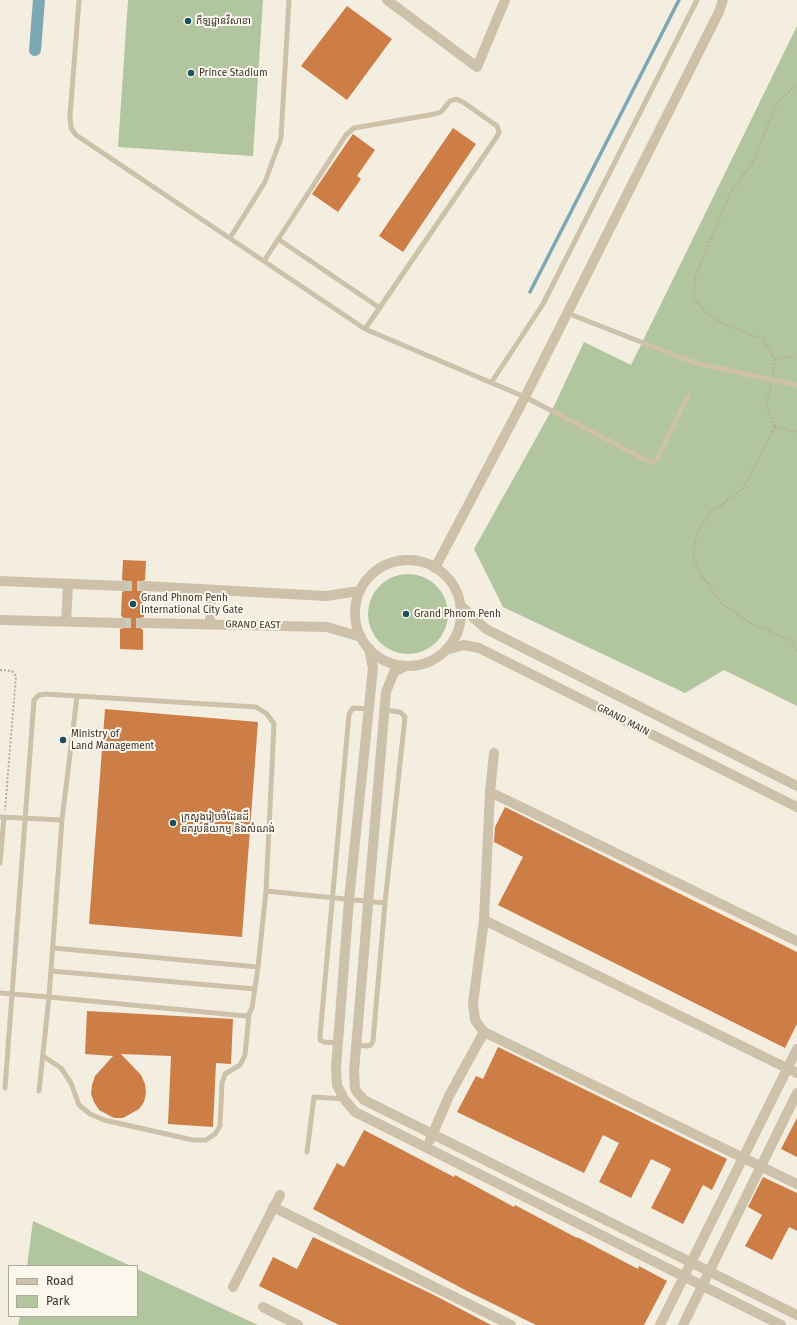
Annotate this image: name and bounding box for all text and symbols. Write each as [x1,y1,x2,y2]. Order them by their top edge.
place label: កីឡដ្ឋានវិសាខា [196,15,251,27]
marker: កីឡដ្ឋានវិសាខា [183,16,193,26]
place label: Prince Stadium [199,67,267,79]
marker: Prince Stadium [186,68,196,78]
place label: Grand Phnom Penh International City Gate [141,592,243,616]
marker: Grand Phnom Penh International City Gate [128,599,138,609]
place label: Grand Phnom Penh [414,608,501,620]
marker: Grand Phnom Penh [401,609,411,619]
street label: GRAND EAST [225,619,281,631]
street label: GRAND MAIN [595,702,651,738]
place label: Ministry of Land Management [71,728,154,752]
marker: Ministry of Land Management [58,735,68,745]
place label: ក្រសួងរៀបចំដែនដី នគរូបនីយកម្ម និងសំណង់ [181,811,275,834]
marker: ក្រសួងរៀបចំដែនដី នគរូបនីយកម្ម និងសំណង់ [168,818,178,828]
legend [8,1265,138,1317]
text: Road [46,1274,74,1288]
text: Park [46,1294,70,1308]

